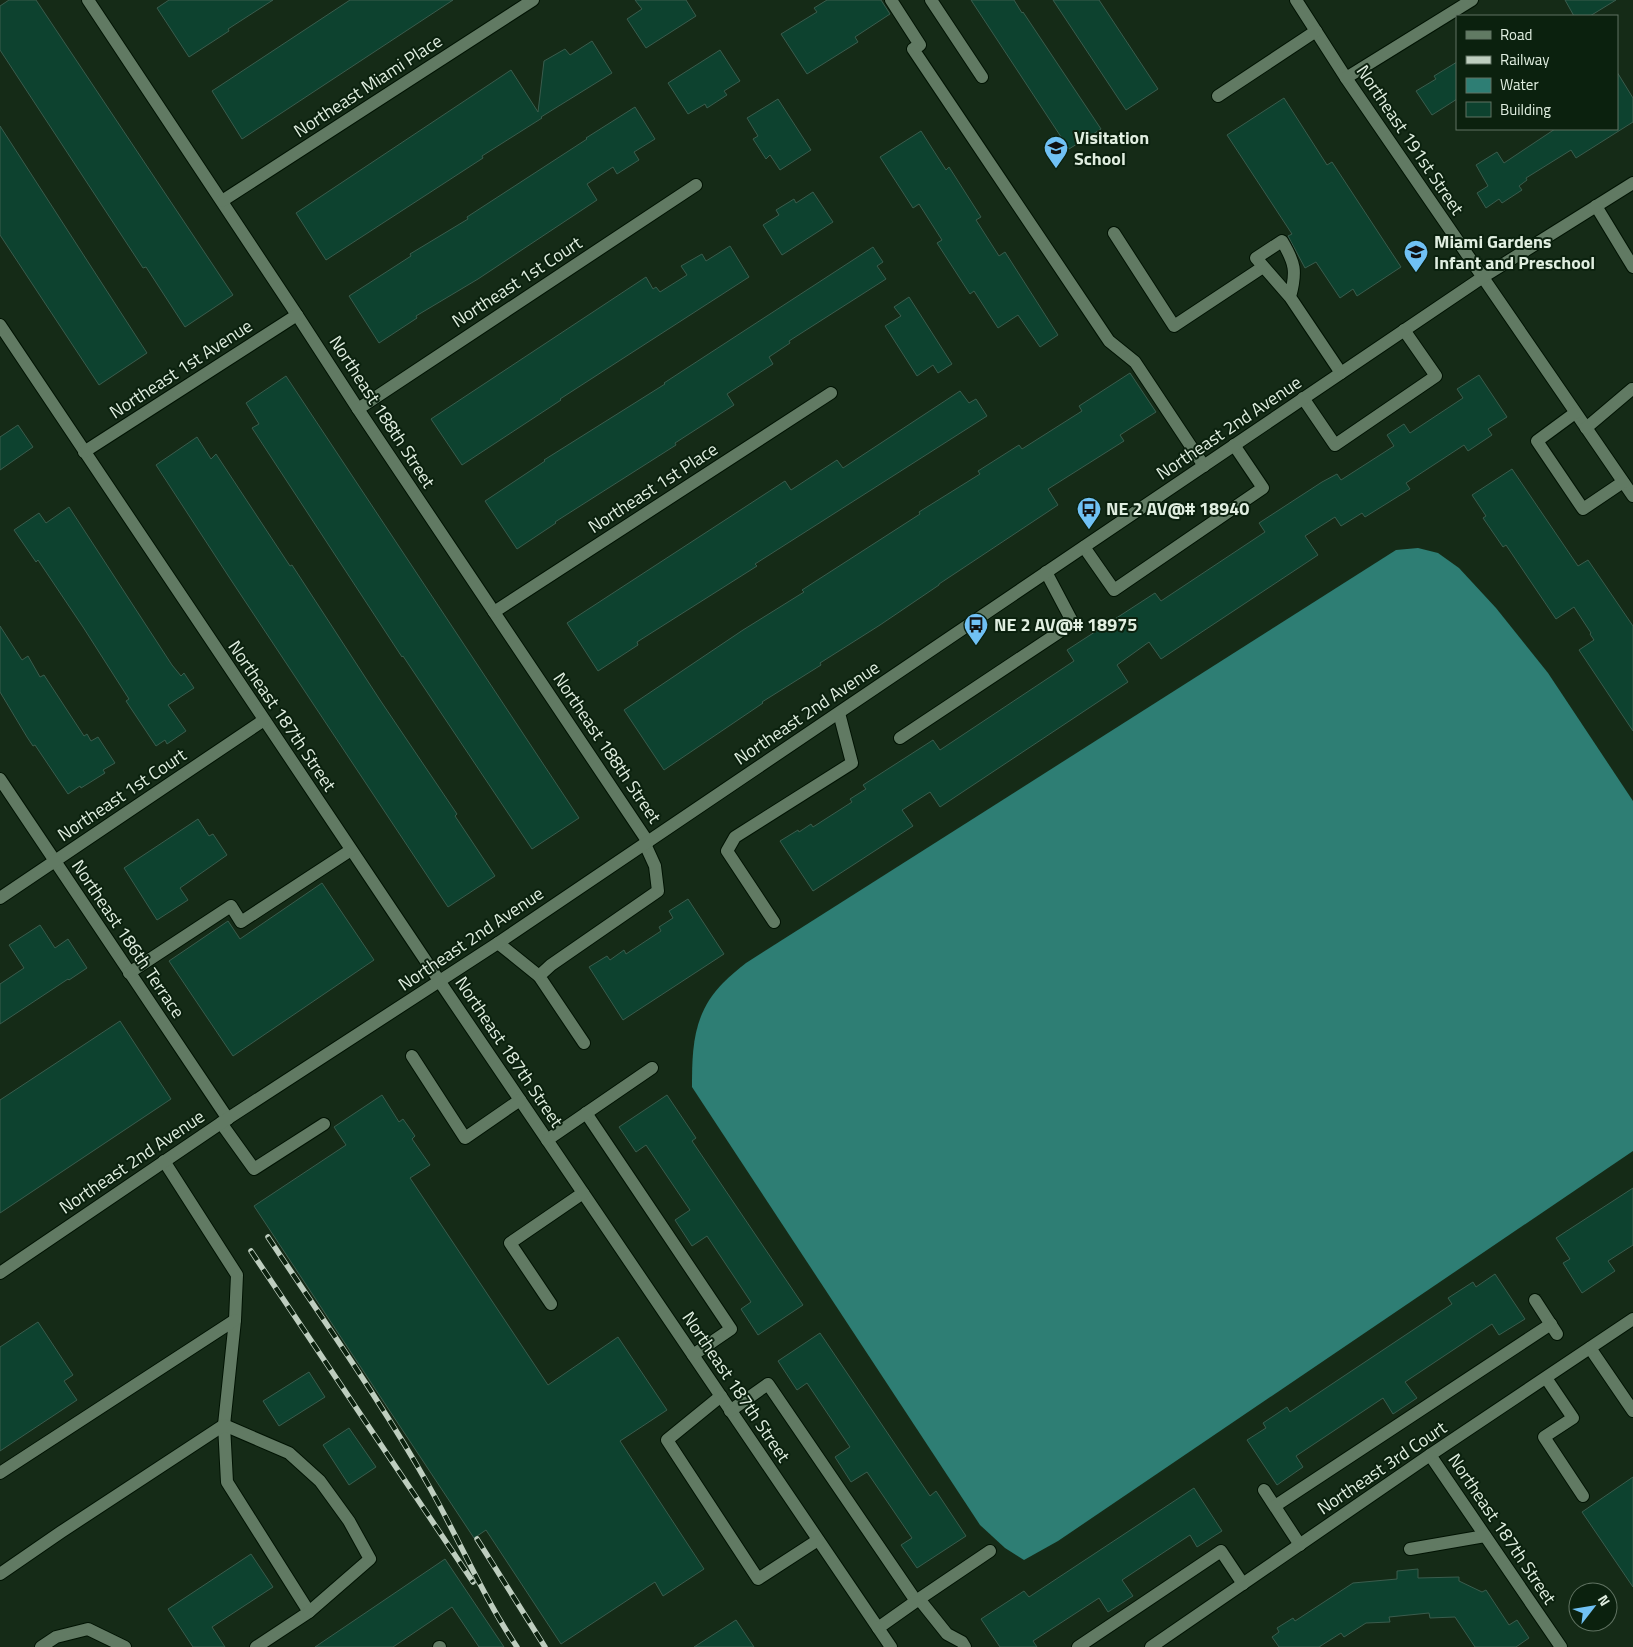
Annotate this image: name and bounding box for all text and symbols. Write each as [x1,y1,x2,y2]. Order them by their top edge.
legend [1456,15,1618,130]
text: Road [1500,23,1532,46]
street label: Northeast Miami Place [288,27,447,144]
text: Railway [1500,48,1550,71]
street label: Northeast 191st Street [1350,59,1471,221]
text: Water [1500,73,1539,96]
text: Building [1500,98,1551,121]
place label: Visitation School [1074,124,1149,172]
school or university icon: Visitation School [1043,135,1069,169]
place label: Miami Gardens Infant and Preschool [1434,228,1595,276]
street label: Northeast 1st Court [446,229,588,334]
school or university icon: Miami Gardens Infant and Preschool [1403,239,1429,273]
street label: Northeast 1st Avenue [104,312,258,425]
street label: Northeast 188th Street [323,330,442,494]
street label: Northeast 2nd Avenue [1151,369,1307,486]
street label: Northeast 1st Place [582,435,723,540]
place label: NE 2 AV@# 18940 [1106,495,1249,522]
bus stop icon: NE 2 AV@# 18940 [1076,496,1102,530]
place label: NE 2 AV@# 18975 [994,611,1137,638]
bus stop icon: NE 2 AV@# 18975 [963,612,989,646]
street label: Northeast 187th Street [222,635,344,797]
street label: Northeast 2nd Avenue [729,654,885,771]
street label: Northeast 188th Street [547,667,669,829]
street label: Northeast 1st Court [52,741,192,848]
street label: Northeast 186th Terrace [65,854,192,1023]
street label: Northeast 2nd Avenue [393,880,549,997]
street label: Northeast 187th Street [449,971,571,1133]
street label: Northeast 2nd Avenue [54,1103,210,1220]
street label: Northeast 187th Street [676,1306,798,1468]
street label: Northeast 3rd Court [1311,1414,1453,1521]
street label: Northeast 187th Street [1442,1448,1564,1610]
north arrow [1568,1582,1618,1632]
text: N [1593,1590,1616,1610]

